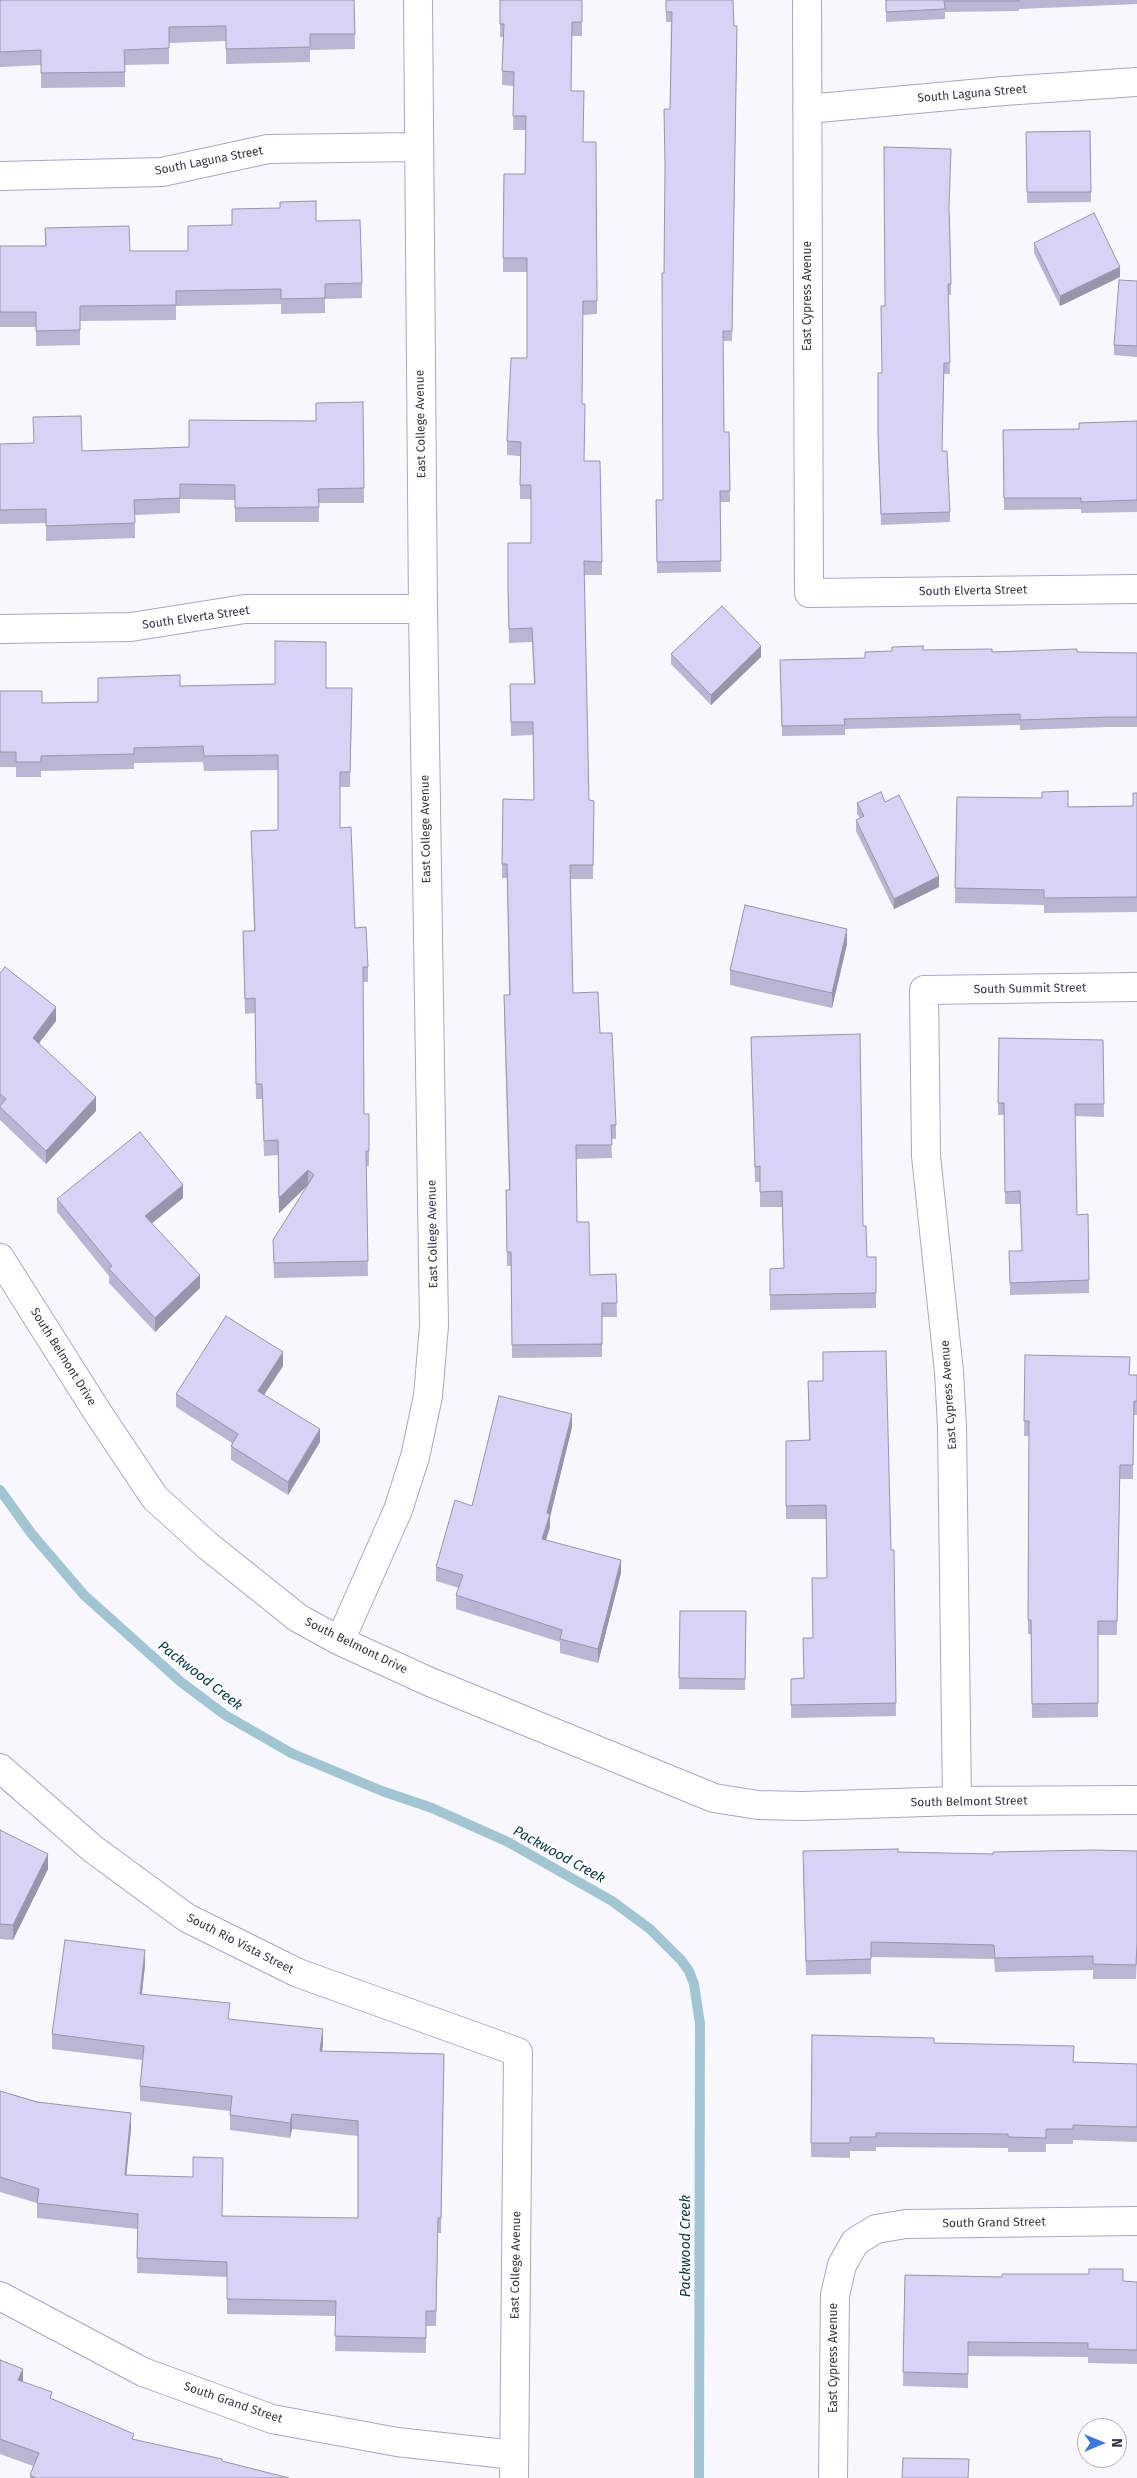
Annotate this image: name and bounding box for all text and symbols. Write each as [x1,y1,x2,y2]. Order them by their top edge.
street label: South Laguna Street [917,82,1027,106]
street label: South Laguna Street [154,143,264,179]
street label: East Cypress Avenue [801,241,815,351]
street label: East College Avenue [413,370,429,478]
street label: South Elverta Street [919,583,1027,599]
street label: South Elverta Street [141,603,251,633]
street label: East College Avenue [418,775,434,883]
street label: South Summit Street [974,981,1086,997]
street label: East College Avenue [425,1180,441,1288]
street label: South Belmont Drive [27,1306,99,1408]
street label: East Cypress Avenue [938,1340,960,1450]
street label: South Belmont Drive [302,1615,410,1677]
water label: Packwood Creek [155,1638,245,1714]
street label: South Belmont Street [910,1794,1028,1810]
water label: Packwood Creek [510,1823,608,1887]
street label: South Rio Vista Street [184,1911,296,1977]
water label: Packwood Creek [678,2195,694,2297]
street label: East College Avenue [508,2211,524,2319]
street label: South Grand Street [942,2215,1046,2231]
street label: East Cypress Avenue [827,2303,841,2413]
street label: South Grand Street [182,2379,284,2427]
north arrow [1077,2418,1127,2468]
text: N [1108,2438,1125,2448]

